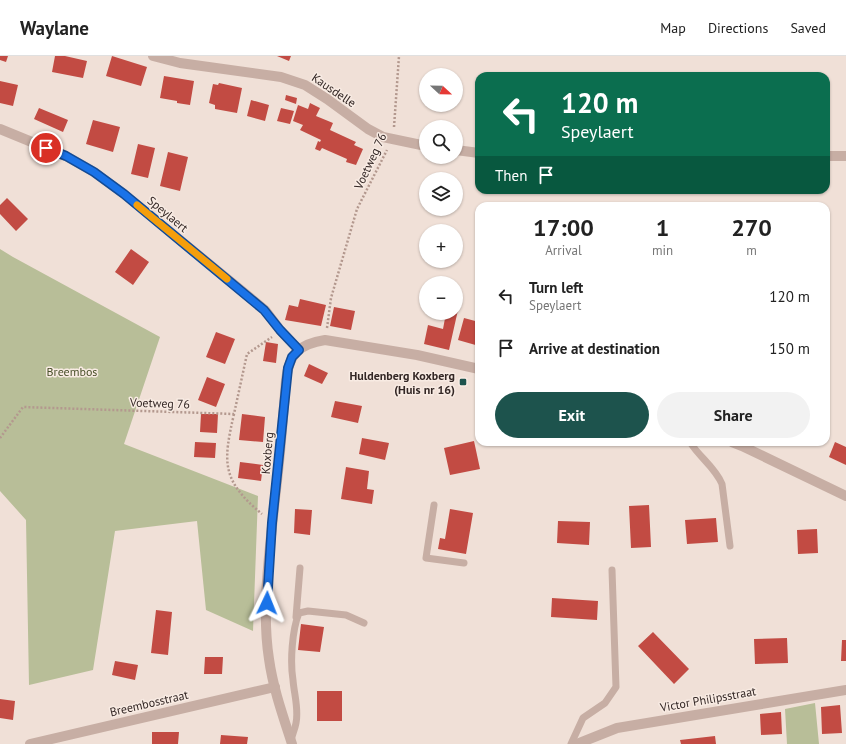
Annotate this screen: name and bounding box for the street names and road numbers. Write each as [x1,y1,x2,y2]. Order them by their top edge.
street label: Kausdelle [309,70,359,110]
street label: Voetweg 76 [350,131,389,192]
street label: Speylaert [145,193,191,235]
street label: Voetweg 76 [129,394,190,412]
street label: Koxberg [258,431,276,475]
street label: Victor Philipsstraat [658,683,757,715]
street label: Breembosstraat [108,687,190,719]

